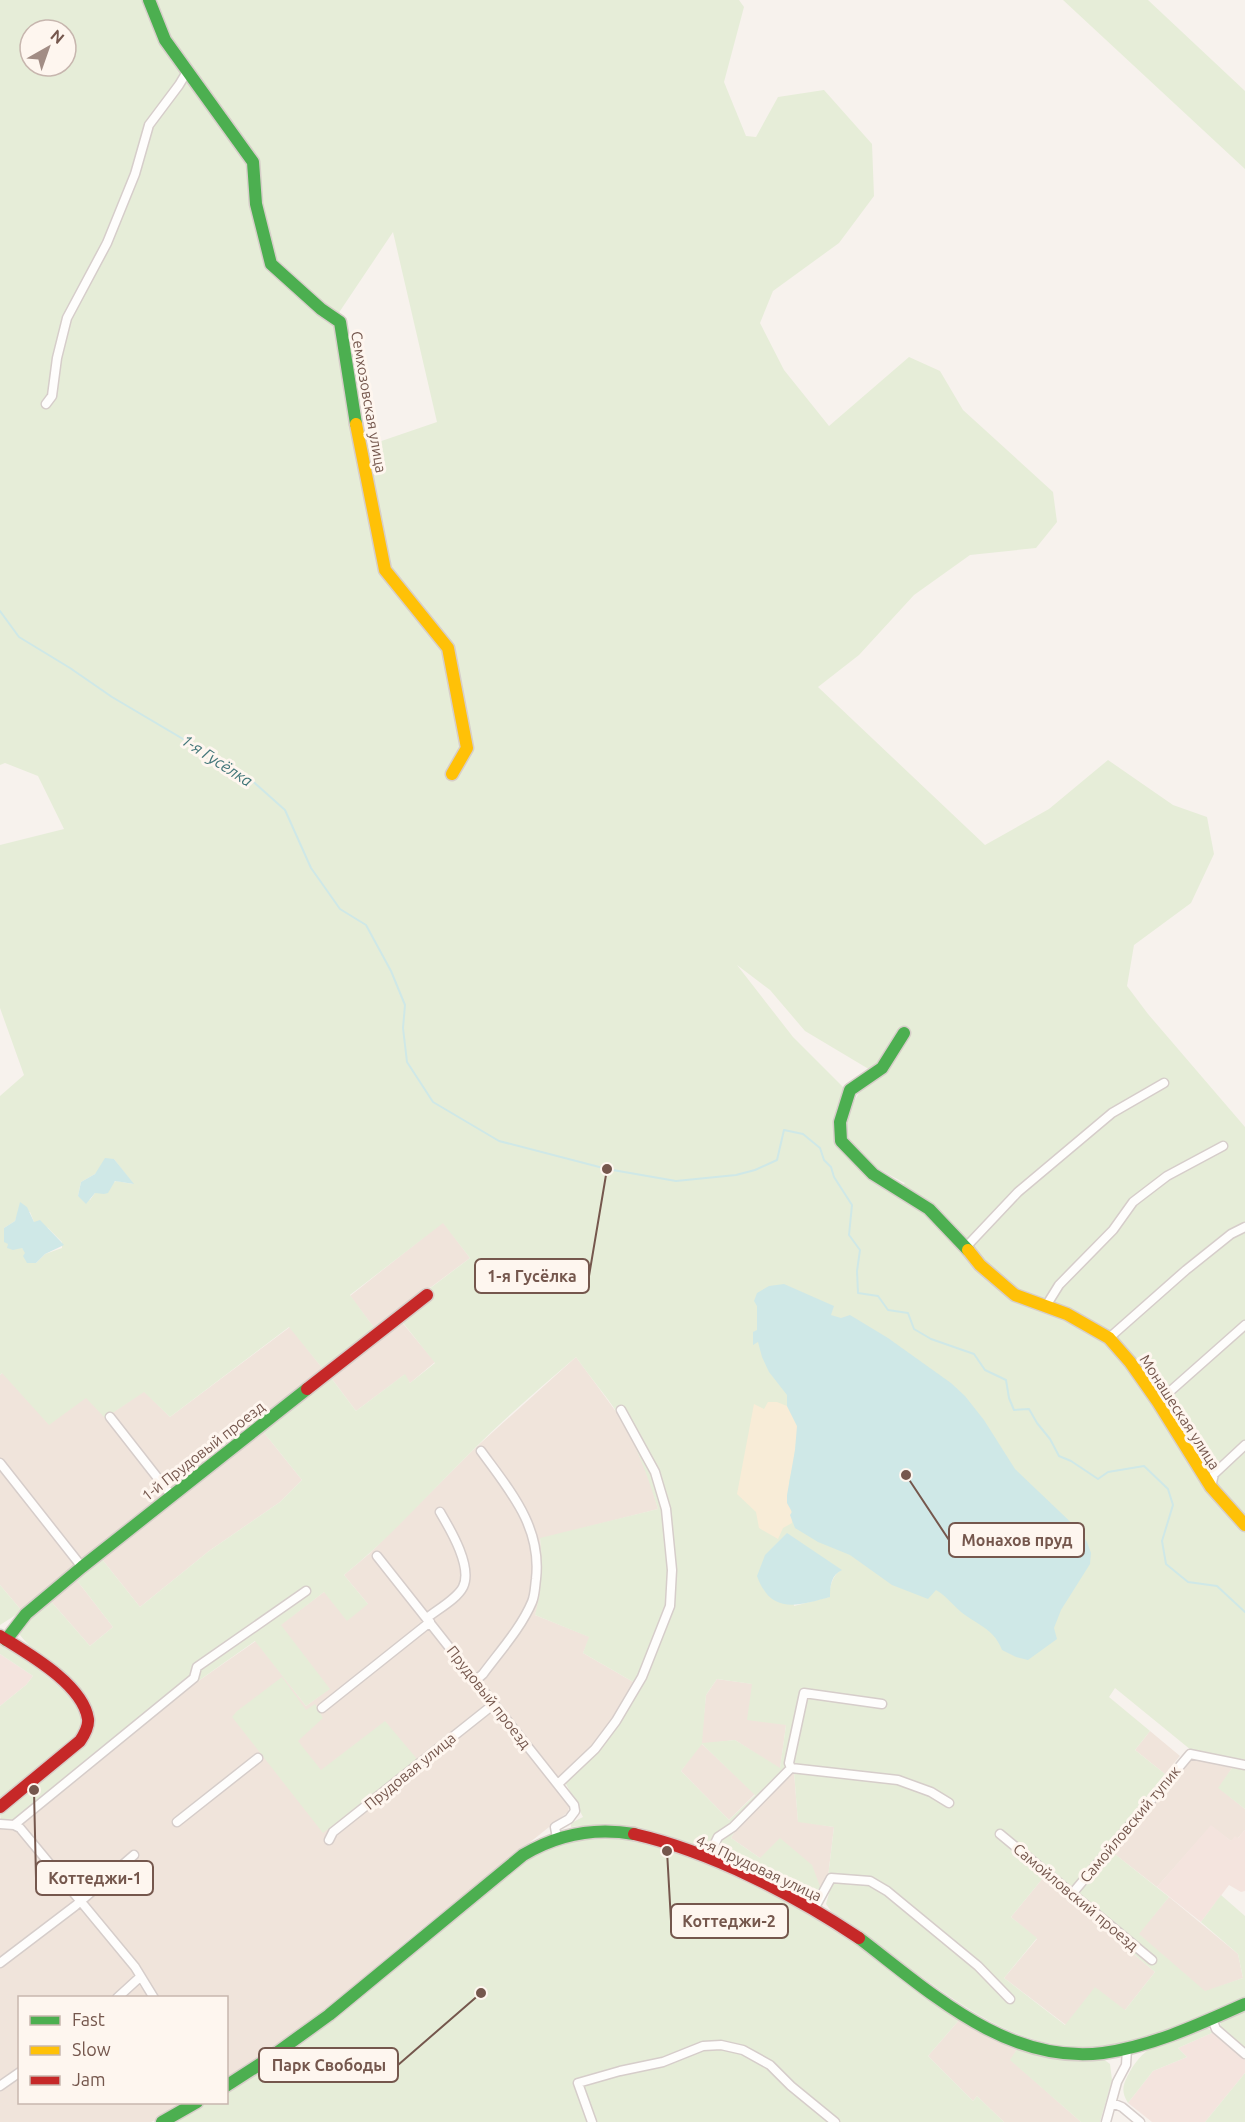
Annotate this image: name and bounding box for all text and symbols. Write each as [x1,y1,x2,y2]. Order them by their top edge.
north arrow [18,18,78,78]
text: N [47,26,68,47]
street label: Семхозовская улица [348,330,390,474]
water label: 1-я Гусёлка [178,730,256,790]
callout: 1-я Гусёлка [475,1259,589,1293]
text: 1-я Гусёлка [487,1267,577,1285]
street label: Монашеская улица [1136,1351,1224,1473]
street label: 1-й Прудовый проезд [138,1398,268,1504]
callout: Монахов пруд [949,1523,1084,1557]
text: Монахов пруд [962,1531,1073,1549]
street label: Прудовый проезд [444,1642,535,1752]
street label: Прудовая улица [361,1729,459,1813]
street label: Самойловский тупик [1076,1762,1184,1886]
street label: 4-я Прудовая улица [694,1831,824,1905]
street label: Самойловский проезд [1010,1840,1142,1954]
callout: Коттеджи-1 [36,1861,153,1895]
text: Коттеджи-1 [48,1869,142,1887]
callout: Коттеджи-2 [671,1904,788,1938]
text: Коттеджи-2 [682,1912,776,1930]
legend [18,1996,228,2104]
text: Fast [72,2009,105,2029]
text: Slow [72,2039,111,2059]
callout: Парк Свободы [259,2048,398,2082]
text: Парк Свободы [272,2056,386,2074]
text: Jam [72,2069,106,2089]

